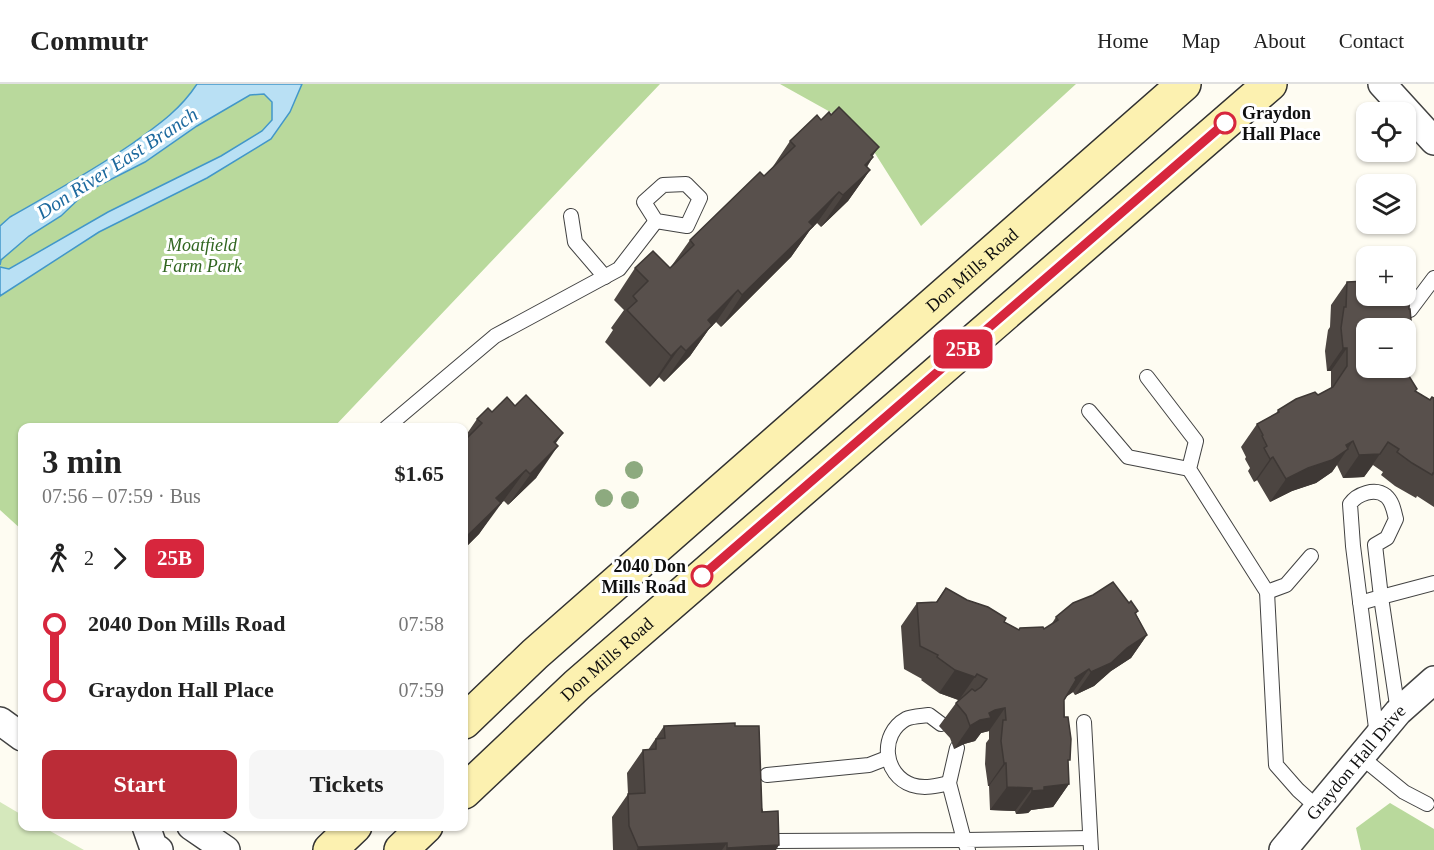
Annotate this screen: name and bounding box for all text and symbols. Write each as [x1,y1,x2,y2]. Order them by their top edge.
text: Commutr [30,25,148,56]
text: Home [1097,29,1149,53]
text: Map [1182,29,1220,53]
text: About [1253,29,1306,53]
text: Contact [1339,29,1404,53]
map controls [1356,102,1416,378]
button: locate [1356,102,1416,162]
water label: Don River East Branch [32,103,201,224]
place label: Graydon Hall Place [1242,103,1320,144]
marker: Graydon Hall Place [1214,112,1236,134]
button: layers [1356,174,1416,234]
street label: Don Mills Road [922,224,1022,316]
park label: Moatfield Farm Park [161,235,243,276]
button: + [1356,246,1416,306]
button: − [1356,318,1416,378]
line badge: 25B [928,330,998,368]
text: 25B [945,337,981,361]
text: 3 min [42,444,122,480]
text: $1.65 [395,461,444,486]
text: 07:56 – 07:59 · Bus [42,485,201,507]
icon: walk [42,542,75,575]
icon: forward [103,542,136,575]
text: 25B [157,546,192,570]
text: 2 [84,547,94,569]
place label: 2040 Don Mills Road [601,556,686,597]
marker: 2040 Don Mills Road [691,565,713,587]
text: 2040 Don Mills Road [88,611,285,636]
text: 07:58 [398,613,444,635]
street label: Don Mills Road [557,614,657,705]
text: Graydon Hall Place [88,677,274,702]
text: 07:59 [398,679,444,701]
street label: Graydon Hall Drive [1302,700,1409,824]
button: Start [42,750,237,819]
button: Tickets [249,750,444,819]

